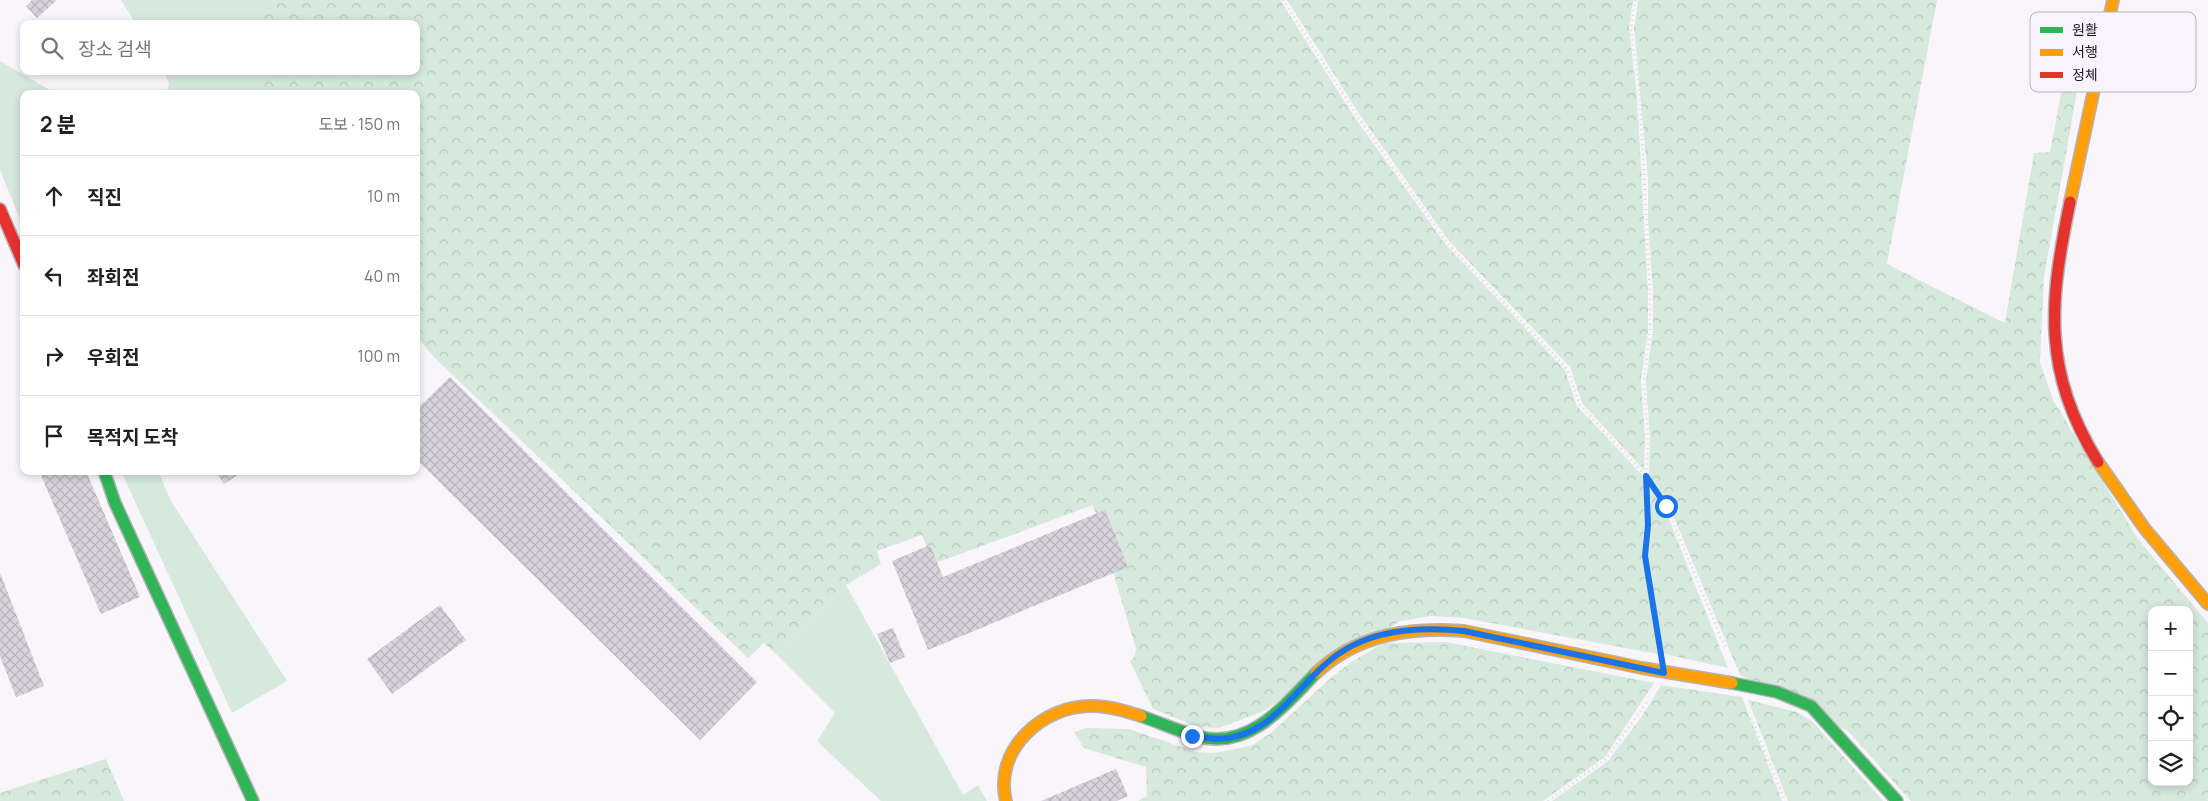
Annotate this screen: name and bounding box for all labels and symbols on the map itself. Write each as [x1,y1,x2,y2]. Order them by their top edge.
legend [2030,12,2196,92]
text: 원활 [2072,20,2098,39]
text: 서행 [2072,42,2098,61]
text: 정체 [2072,65,2098,84]
route start [1655,495,1678,518]
route end [1181,725,1204,748]

